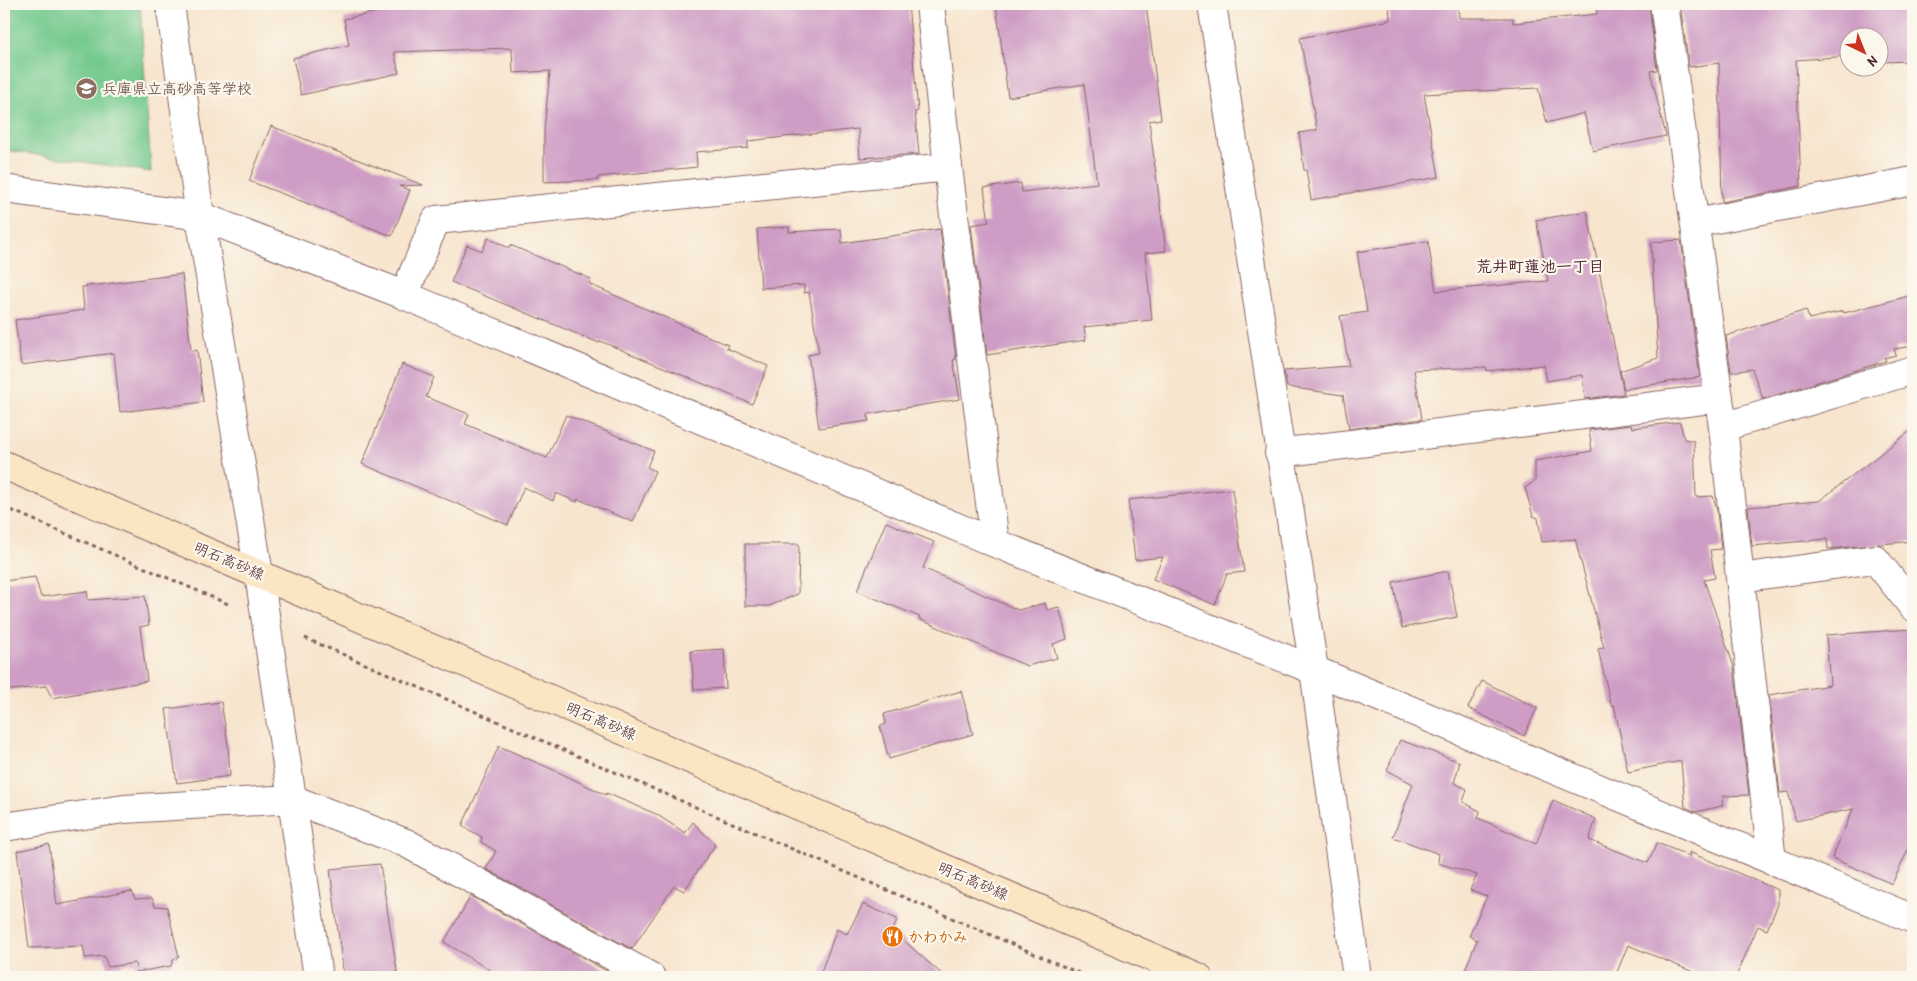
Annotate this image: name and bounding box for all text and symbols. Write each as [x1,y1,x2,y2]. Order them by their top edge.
north arrow [1840,28,1890,78]
text: N [1864,52,1882,72]
school or university icon: 兵庫県立高砂高等学校 [74,77,98,101]
place label: 兵庫県立高砂高等学校 [102,78,252,99]
district label: 荒井町蓮池一丁目 [1476,255,1604,277]
street label: 明石高砂線 [191,536,268,585]
street label: 明石高砂線 [563,696,640,745]
street label: 明石高砂線 [935,856,1012,905]
restaurant icon: かわかみ [880,925,904,949]
place label: かわかみ [908,926,968,947]

